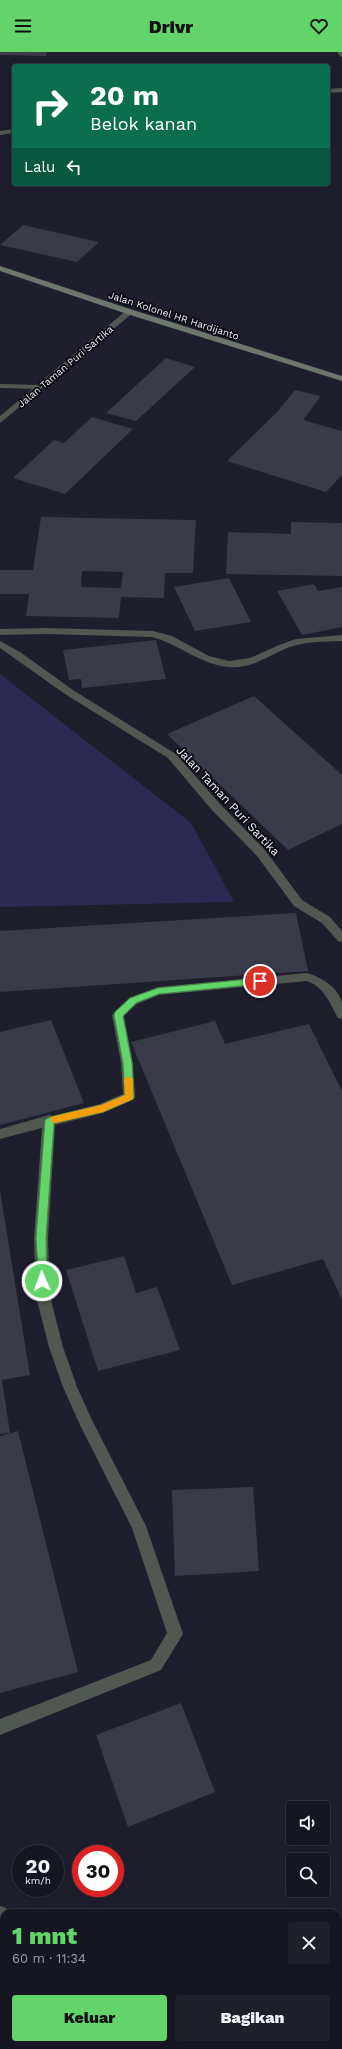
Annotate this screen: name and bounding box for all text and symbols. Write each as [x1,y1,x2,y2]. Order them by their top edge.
icon: menu [12,15,34,37]
icon: heart [308,15,330,37]
text: Drivr [149,16,193,37]
text: 20 m [90,79,159,112]
icon: right [24,80,76,132]
text: Belok kanan [90,113,197,134]
icon: left [63,156,85,178]
text: Lalu [24,158,55,176]
street label: Jalan Kolonel HR Hardijanto [107,289,240,342]
street label: Jalan Taman Puri Sartika [15,323,115,409]
street label: Jalan Taman Puri Sartika [173,743,283,859]
pin [243,964,277,998]
icon: arrive [249,970,271,992]
position arrow [21,1260,63,1302]
map controls [286,1801,330,1897]
button: sound [286,1801,330,1845]
speed limit sign: 30 [72,1845,124,1897]
button: search [286,1853,330,1897]
text: 20 [26,1854,50,1878]
text: km/h [25,1875,51,1886]
text: 1 mnt [12,1922,77,1950]
button: close [288,1922,330,1964]
text: 60 m · 11:34 [12,1951,86,1966]
button: Keluar [12,1995,167,2041]
button: Bagikan [175,1995,330,2041]

